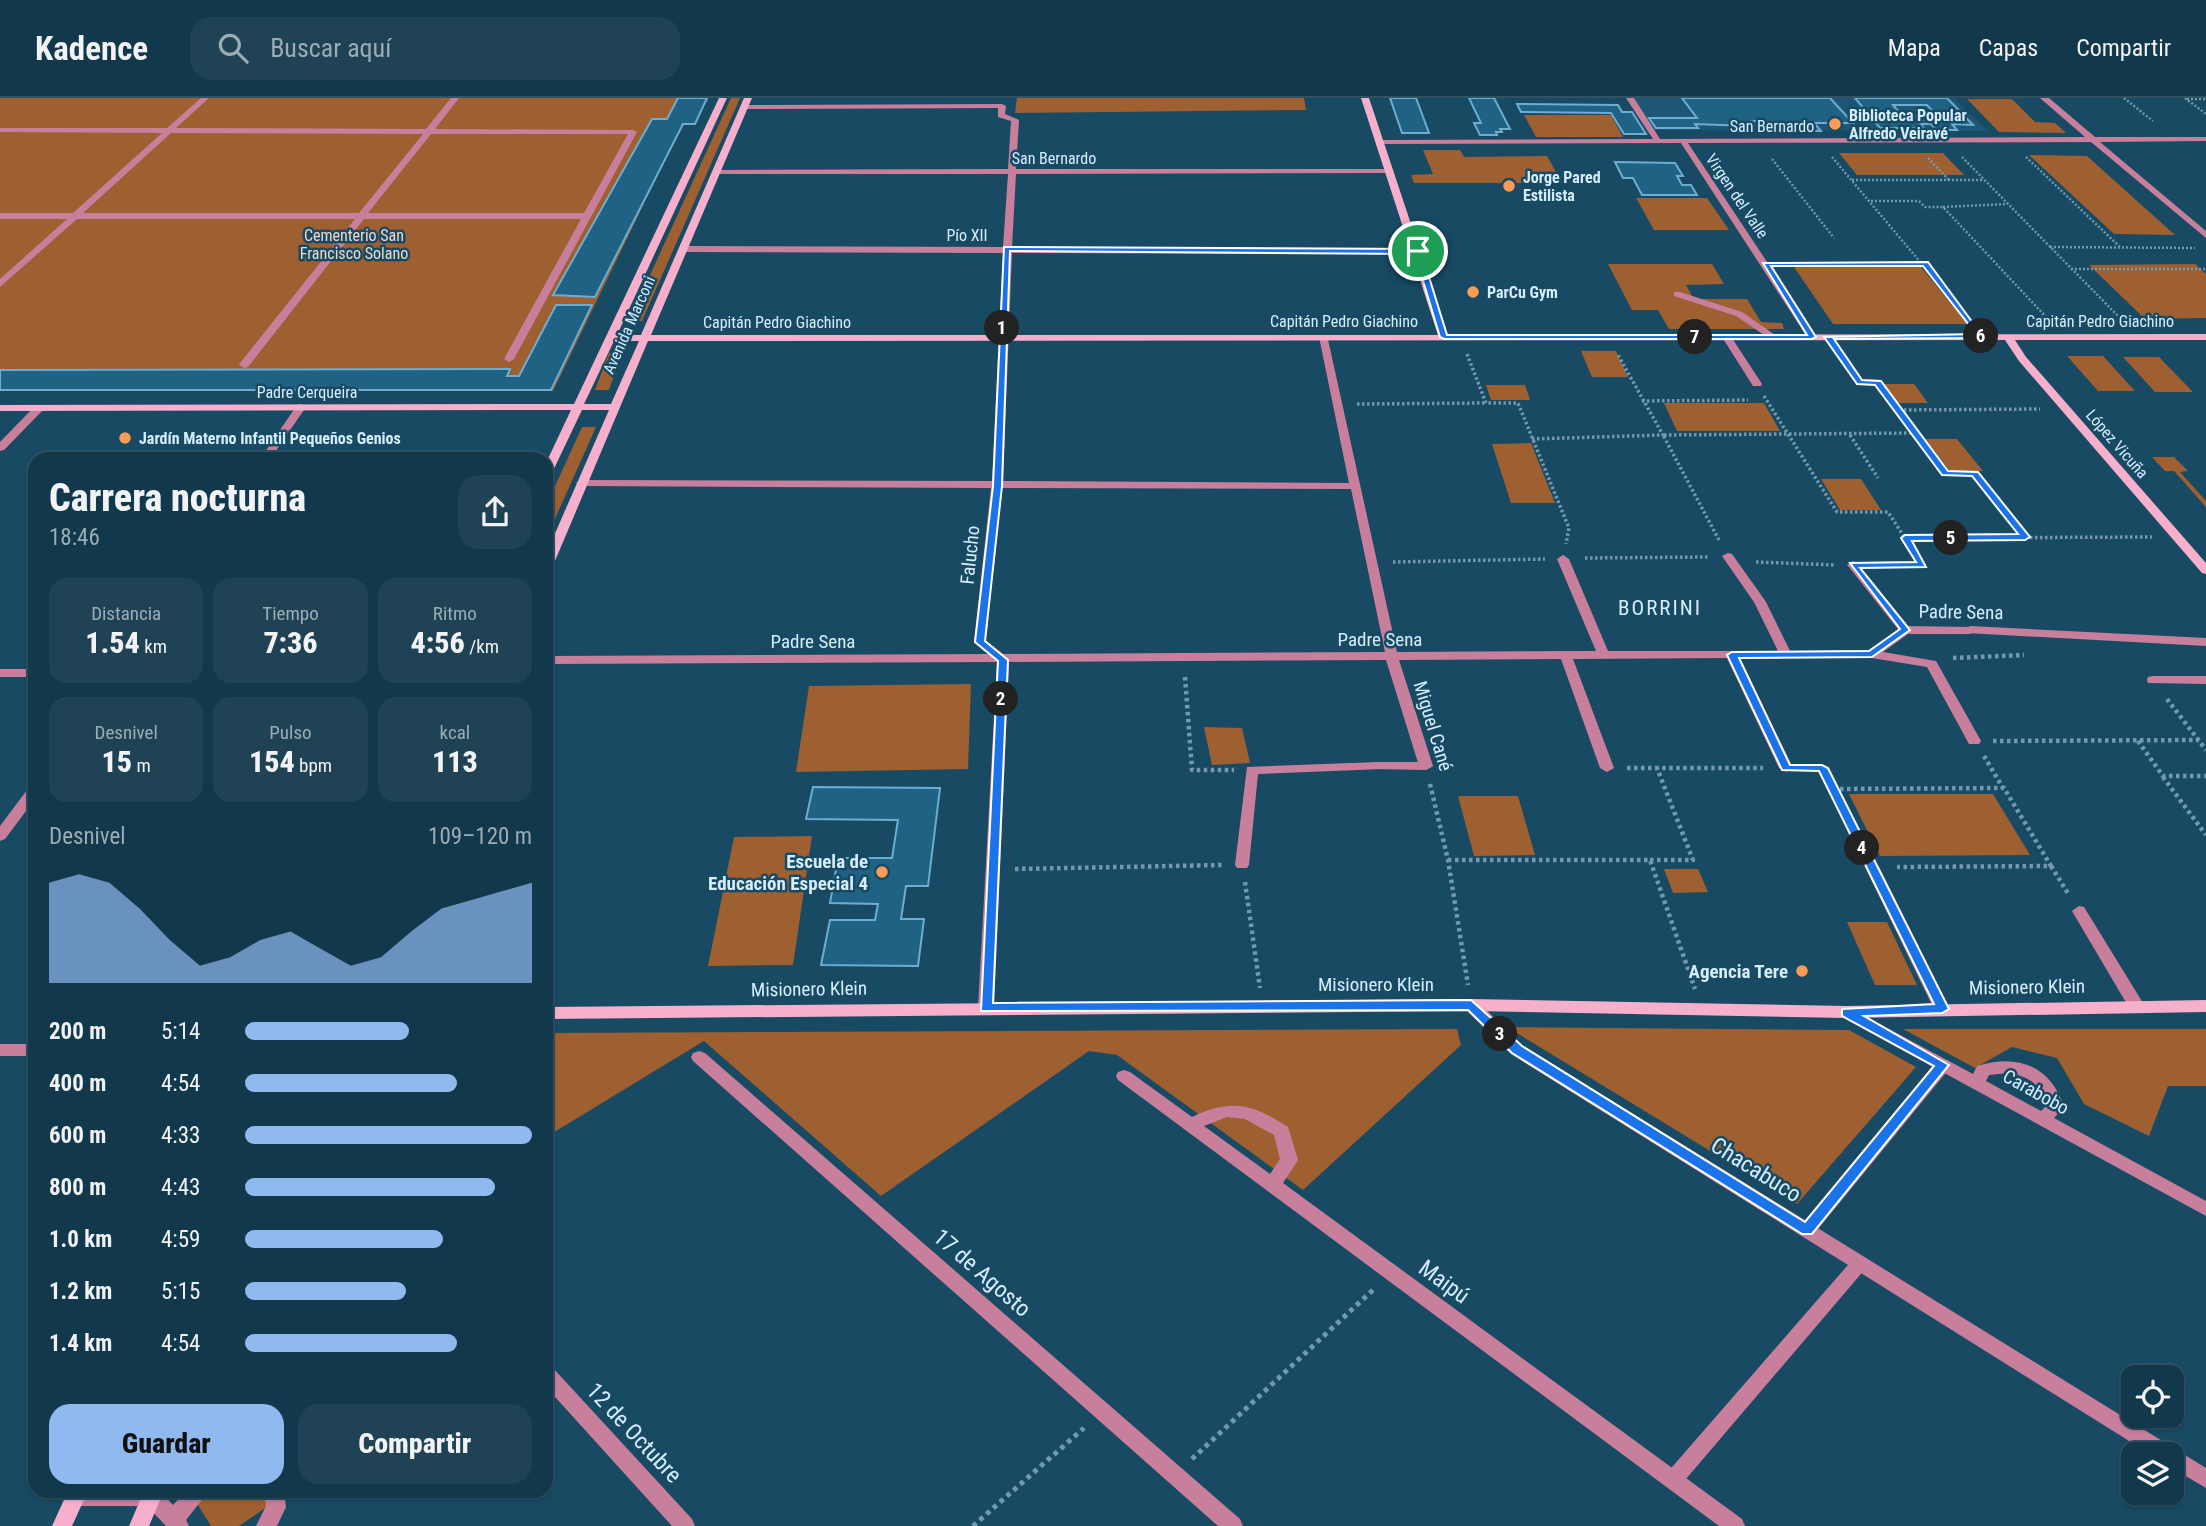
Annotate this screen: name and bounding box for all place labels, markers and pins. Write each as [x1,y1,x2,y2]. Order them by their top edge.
place label: Biblioteca Popular Alfredo Veiravé [1849,106,1967,143]
marker: Biblioteca Popular Alfredo Veiravé [1827,116,1843,132]
place label: Jorge Pared Estilista [1523,168,1601,205]
marker: Jorge Pared Estilista [1501,178,1517,194]
pin [1388,221,1448,281]
place label: ParCu Gym [1487,283,1558,302]
marker: ParCu Gym [1465,284,1481,300]
pin: 1 [984,310,1020,345]
pin: 6 [1964,318,1998,354]
pin: 7 [1678,320,1712,354]
place label: Jardín Materno Infantil Pequeños Genios [139,429,401,448]
marker: Jardín Materno Infantil Pequeños Genios [117,430,133,446]
pin: 5 [1934,520,1968,556]
pin: 2 [984,682,1018,716]
pin: 4 [1844,830,1880,866]
place label: Escuela de Educación Especial 4 [708,850,868,895]
marker: Escuela de Educación Especial 4 [874,864,890,880]
place label: Agencia Tere [1689,960,1788,983]
marker: Agencia Tere [1794,963,1810,979]
pin: 3 [1482,1016,1518,1052]

